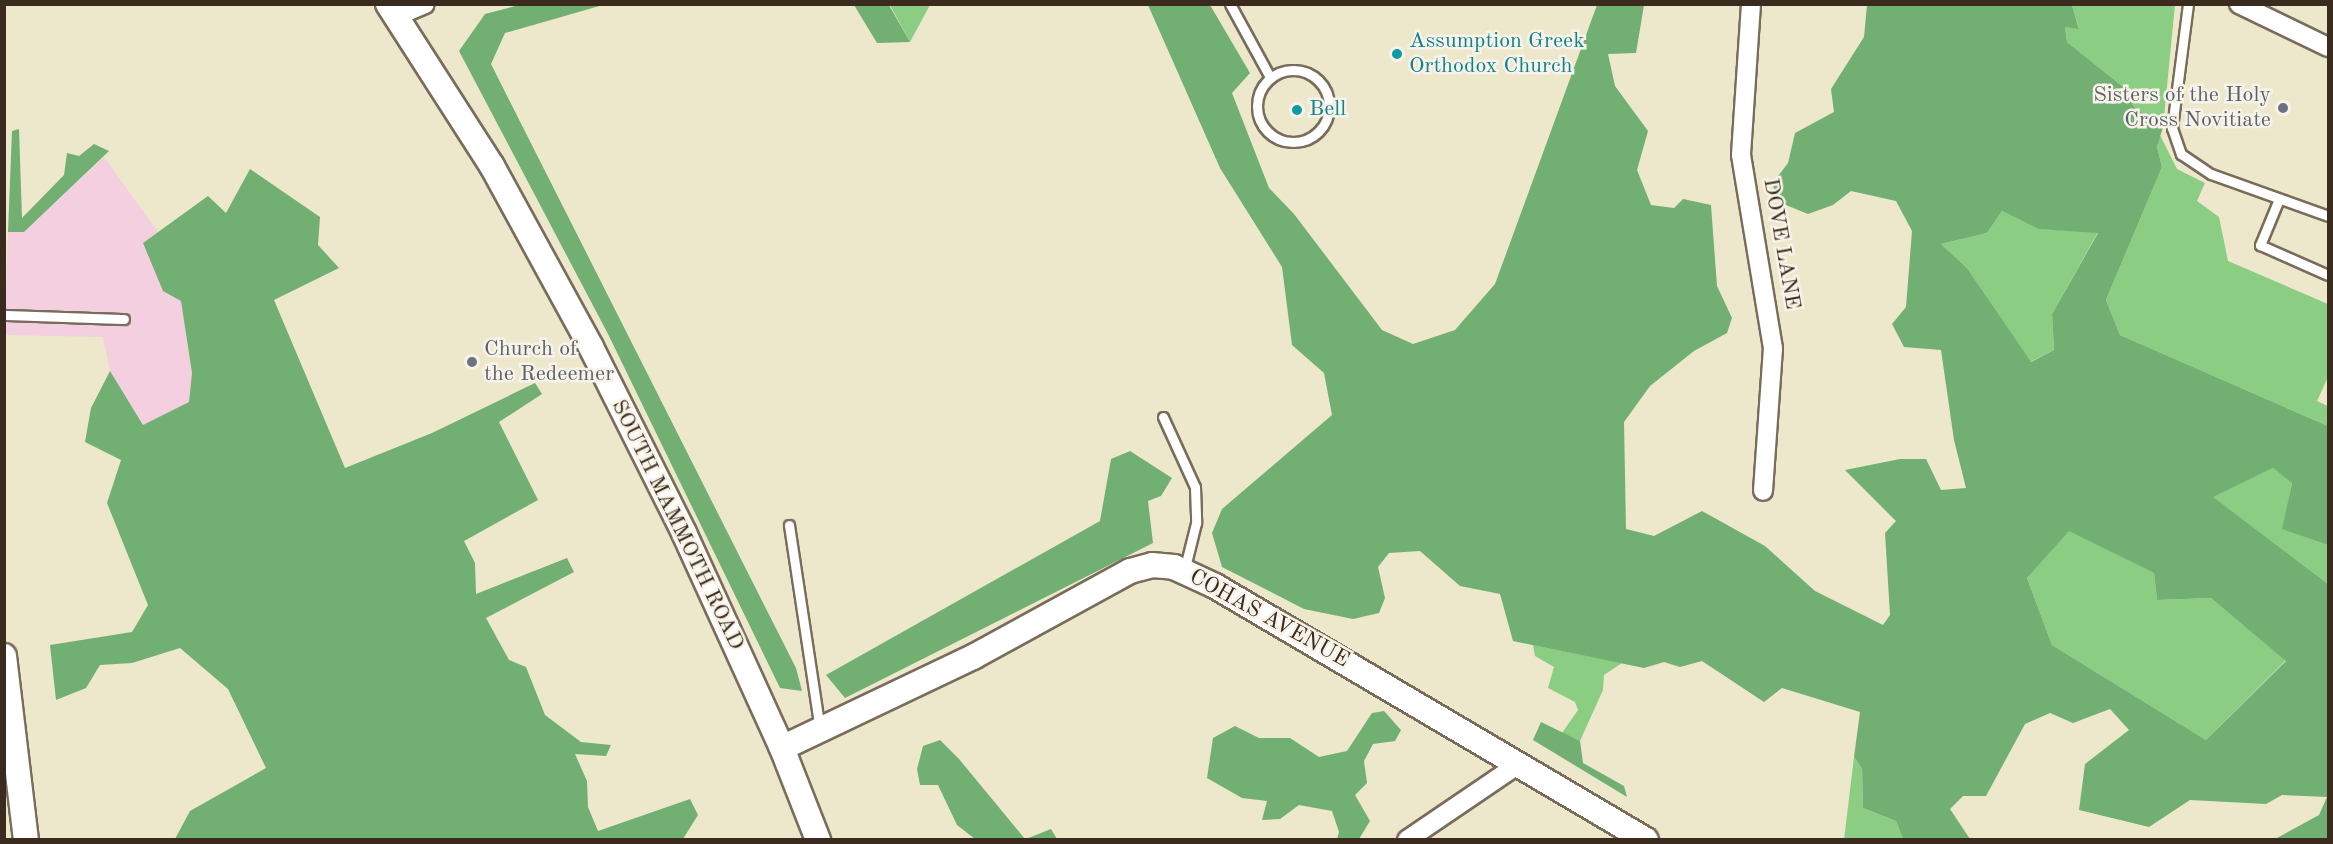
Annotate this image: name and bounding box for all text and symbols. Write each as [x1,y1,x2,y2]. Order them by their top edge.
place label: Assumption Greek Orthodox Church [1409,28,1585,80]
marker: Assumption Greek Orthodox Church [1390,47,1404,61]
place label: Sisters of the Holy Cross Novitiate [2093,82,2271,134]
place label: Bell [1309,97,1346,123]
marker: Sisters of the Holy Cross Novitiate [2276,101,2290,115]
marker: Bell [1290,103,1304,117]
street label: DOVE LANE [1756,176,1806,312]
place label: Church of the Redeemer [484,336,614,388]
marker: Church of the Redeemer [465,355,479,369]
street label: SOUTH MAMMOTH ROAD [605,395,749,655]
street label: COHAS AVENUE [1184,564,1354,674]

